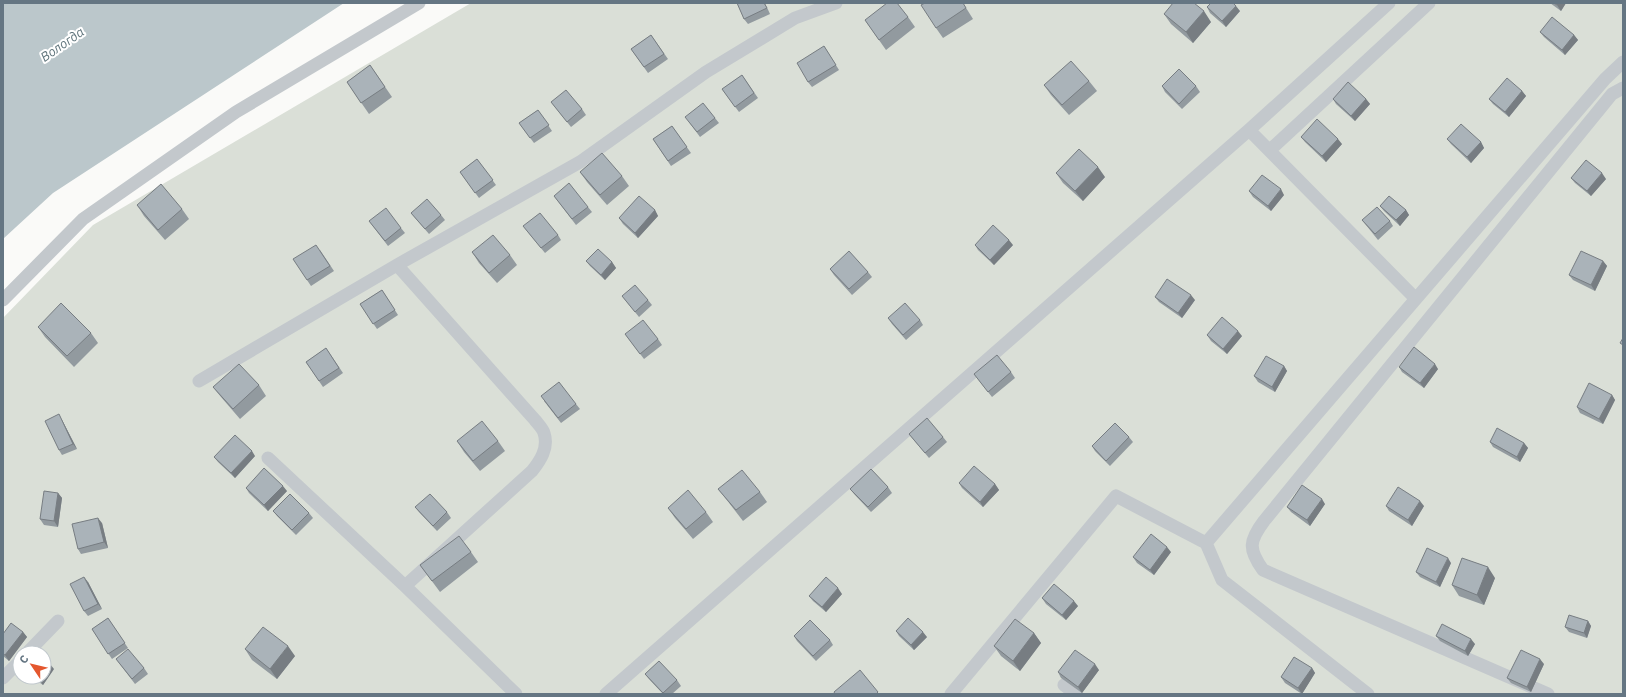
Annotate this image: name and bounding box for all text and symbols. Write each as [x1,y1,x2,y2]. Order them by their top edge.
water label: Вологда [37,23,87,66]
north arrow [12,645,52,685]
text: С [16,652,32,666]

